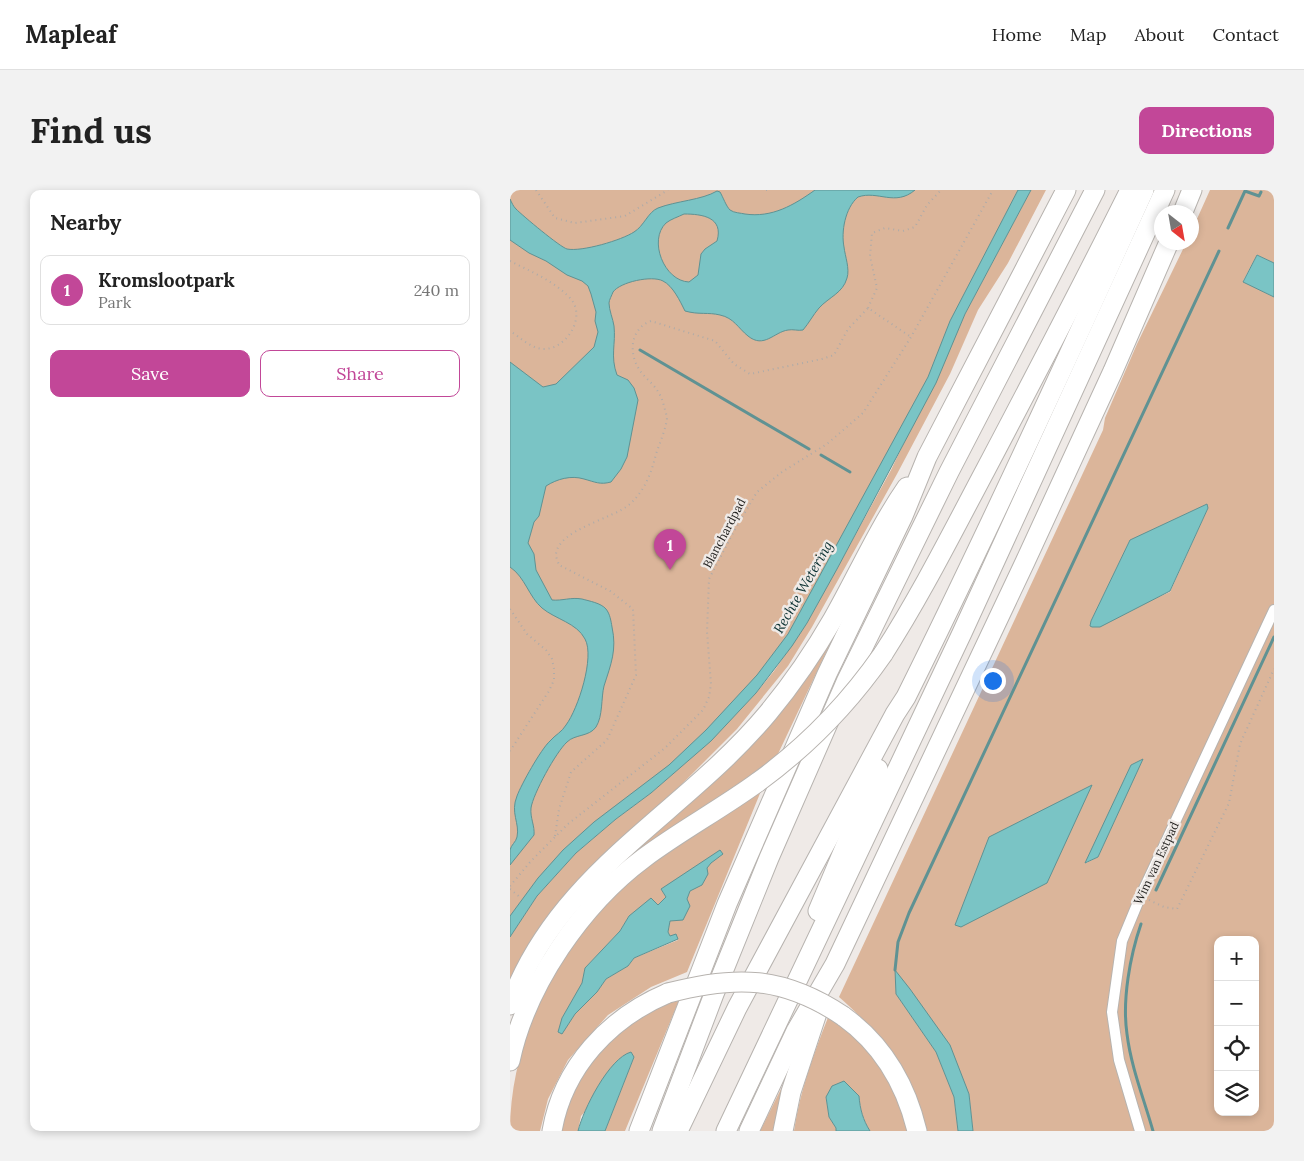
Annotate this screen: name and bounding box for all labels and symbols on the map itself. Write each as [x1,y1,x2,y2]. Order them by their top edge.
north arrow [1154,205,1199,250]
street label: Blanchardpad [699,496,749,570]
pin: 1 [654,529,686,570]
water label: Rechte Wetering [769,538,837,636]
your location [980,668,1006,694]
street label: Wim van Estpad [1130,819,1182,907]

